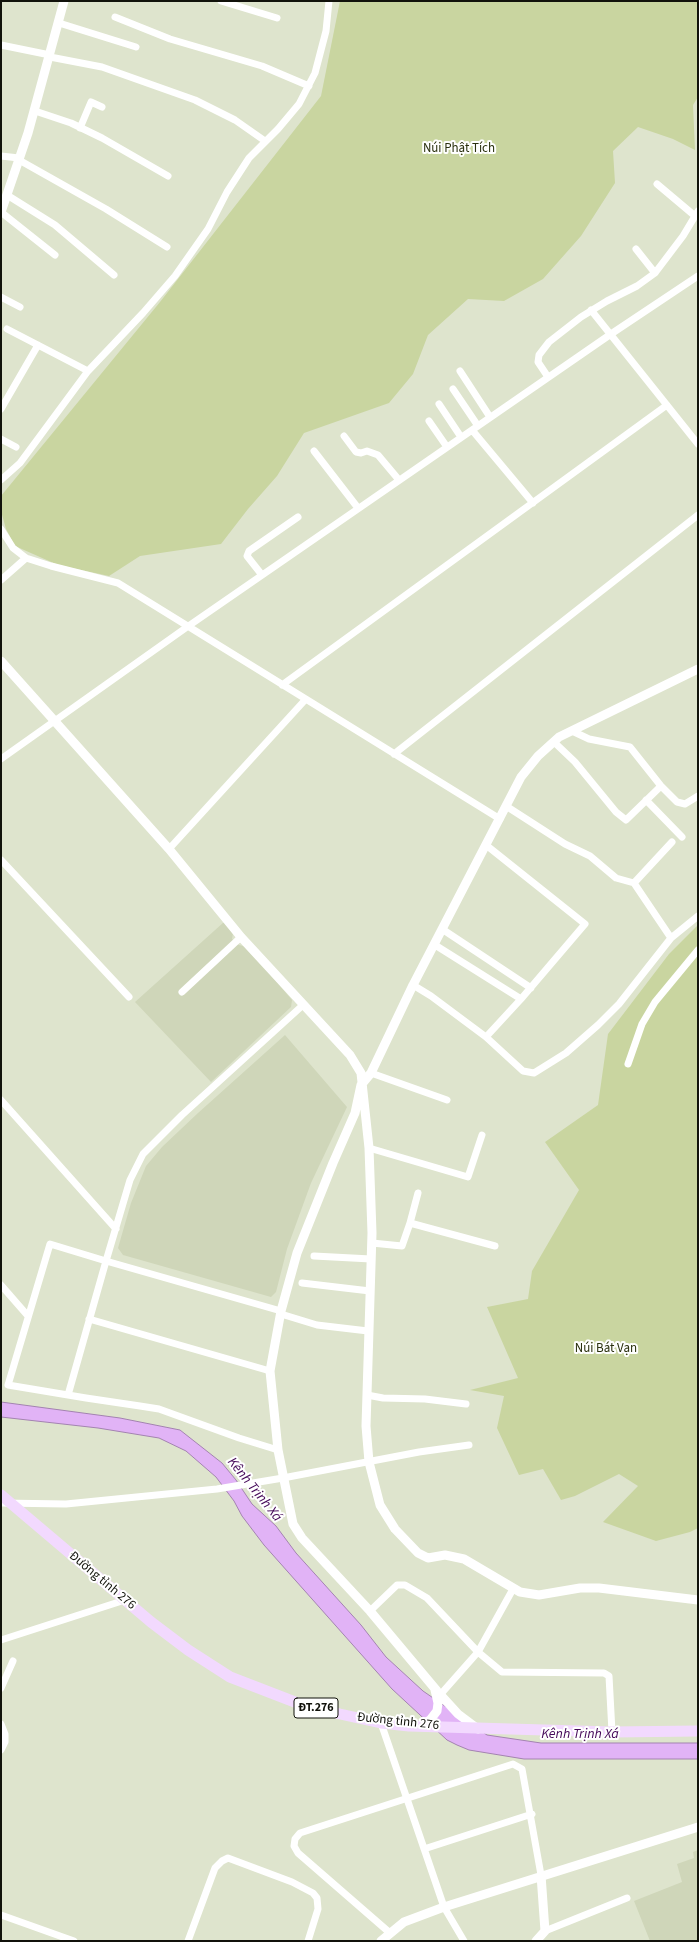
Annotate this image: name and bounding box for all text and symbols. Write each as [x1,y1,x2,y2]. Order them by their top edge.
park label: Núi Phật Tích [423,141,495,157]
park label: Núi Bát Vạn [575,1341,637,1357]
water label: Kênh Trịnh Xá [223,1455,285,1525]
street label: Đường tỉnh 276 [65,1549,139,1613]
road number: ĐT.276 [294,1698,338,1718]
street label: Đường tỉnh 276 [356,1710,440,1734]
water label: Kênh Trịnh Xá [541,1727,619,1743]

